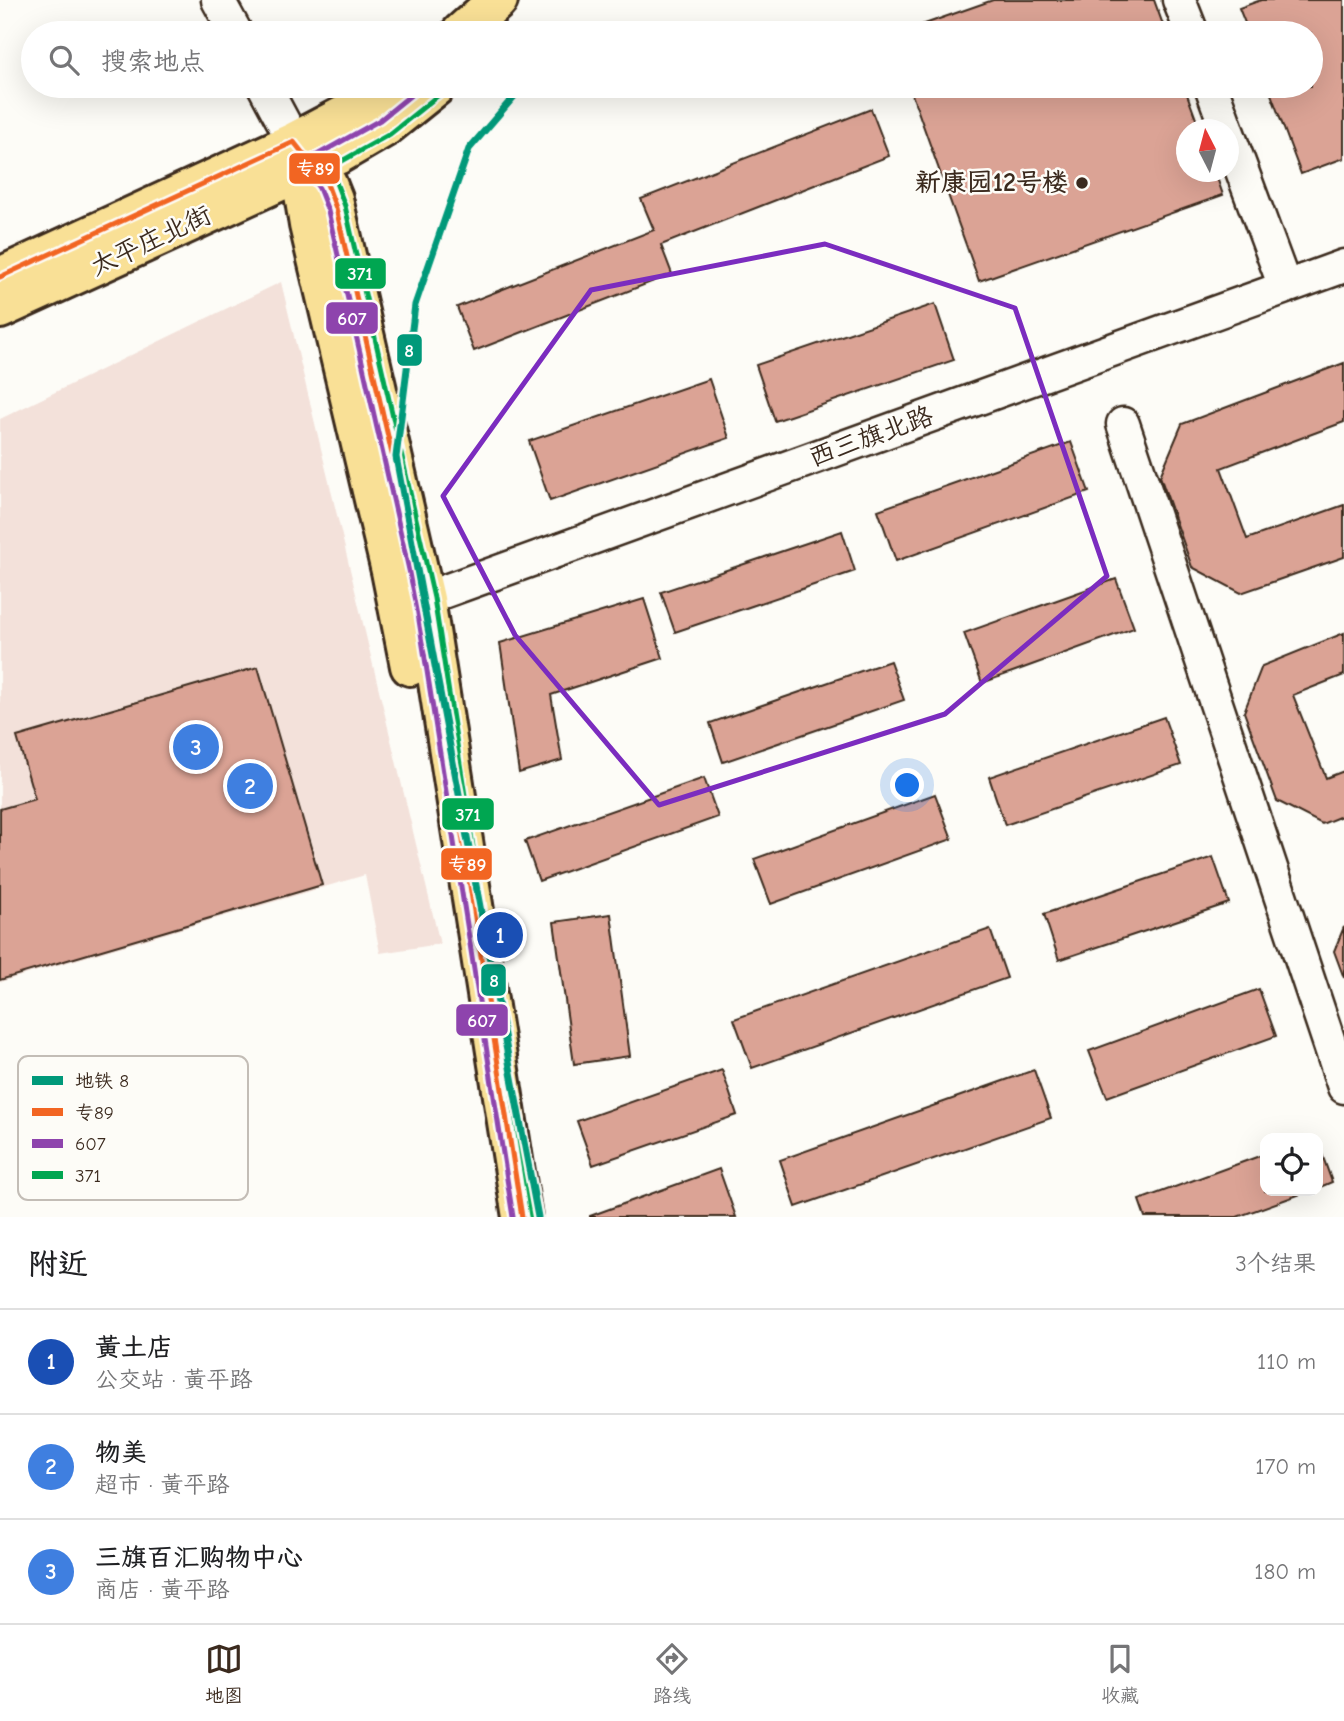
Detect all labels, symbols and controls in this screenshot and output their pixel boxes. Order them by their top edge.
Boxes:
search box [21,21,1323,98]
icon: search [45,41,83,79]
text: 搜索地点 [101,47,205,77]
north arrow [1176,119,1239,182]
line badge: 专89 [288,152,341,185]
text: 专89 [296,158,334,180]
place label: 新康园12号楼 [915,168,1068,198]
marker: 新康园12号楼 [1074,175,1090,191]
street label: 太平庄北街 [86,200,216,282]
line badge: 371 [334,257,387,290]
text: 371 [347,263,373,285]
line badge: 607 [325,301,379,335]
text: 607 [337,308,367,330]
line badge: 8 [396,333,423,367]
text: 8 [404,340,414,362]
street label: 西三旗北路 [805,401,937,473]
pin: 3 [173,721,219,773]
pin: 2 [227,760,273,812]
your location [890,768,924,802]
line badge: 371 [441,797,495,831]
text: 371 [455,804,481,826]
line badge: 专89 [440,847,493,881]
text: 专89 [448,854,486,876]
pin: 1 [477,909,523,961]
line badge: 8 [480,963,507,997]
text: 8 [489,970,499,992]
line badge: 607 [455,1003,509,1037]
text: 607 [467,1010,497,1032]
legend [18,1056,248,1200]
text: 地铁 8 [75,1070,129,1092]
text: 专89 [75,1102,114,1124]
text: 607 [75,1133,106,1155]
map controls [1260,1133,1323,1196]
button: locate [1260,1133,1323,1196]
text: 371 [75,1165,101,1187]
text: 附近 [28,1247,88,1282]
text: 3个结果 [1235,1250,1316,1277]
text: 黄土店 [95,1333,173,1363]
text: 1 [46,1348,56,1375]
text: 110 m [1257,1348,1316,1375]
text: 公交站 · 黄平路 [95,1366,252,1393]
text: 物美 [95,1438,147,1468]
text: 2 [45,1453,57,1480]
text: 170 m [1255,1453,1316,1480]
text: 超市 · 黄平路 [95,1471,229,1498]
text: 三旗百汇购物中心 [95,1543,303,1573]
text: 3 [45,1558,57,1585]
text: 180 m [1254,1558,1316,1585]
text: 商店 · 黄平路 [95,1576,229,1603]
tab: 地图 [205,1640,243,1707]
tab: 路线 [653,1640,691,1707]
tab: 收藏 [1101,1640,1139,1707]

